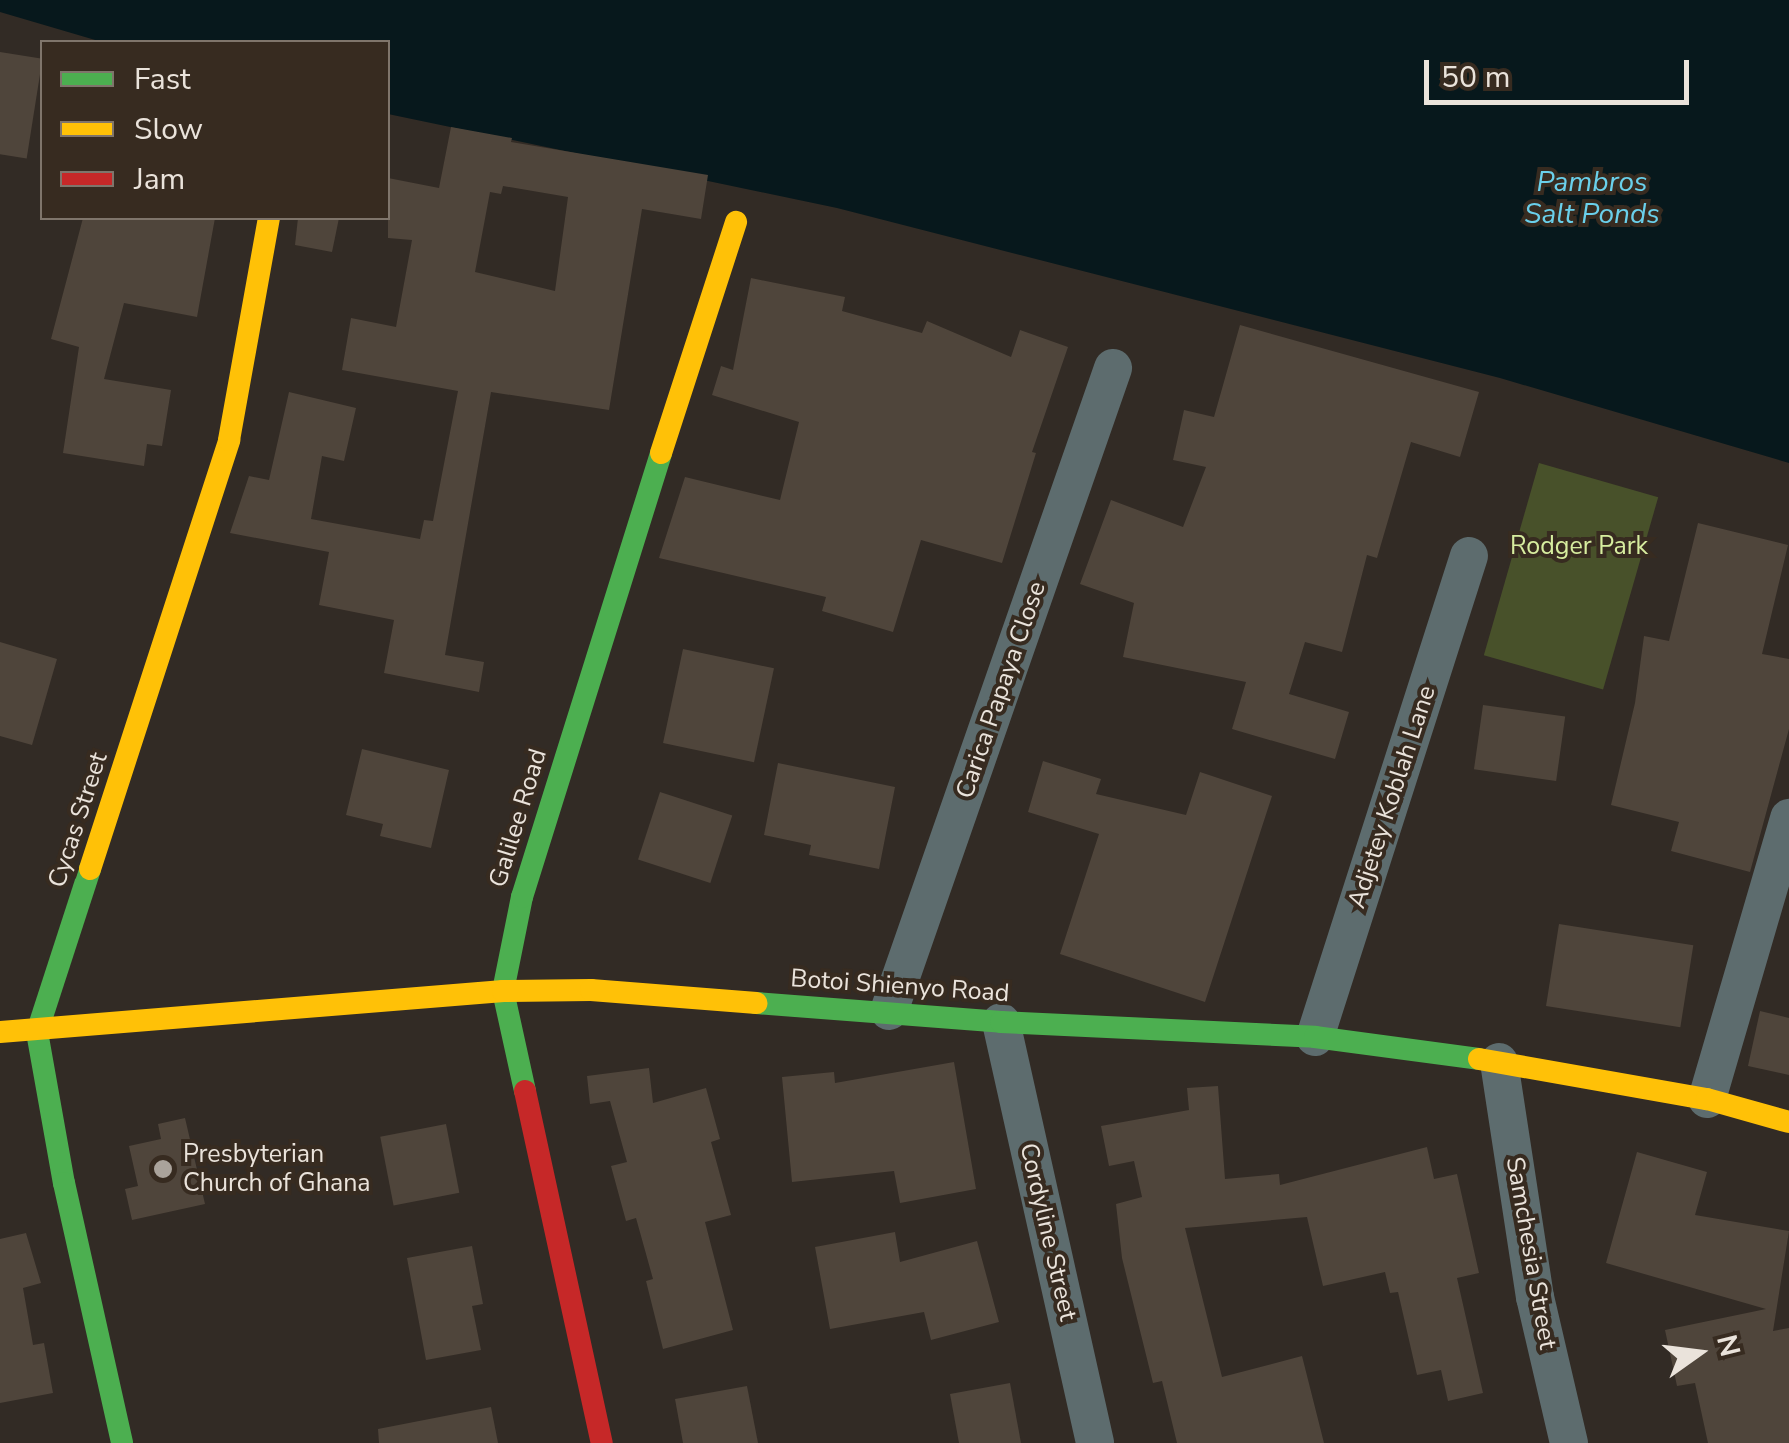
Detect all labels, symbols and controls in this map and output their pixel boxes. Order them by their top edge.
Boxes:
legend [40,40,390,220]
scale bar [1429,40,1694,102]
text: 50 m [1441,57,1510,98]
text: Fast [134,59,191,100]
text: Slow [134,109,203,150]
text: Jam [134,159,185,200]
water label: Pambros Salt Ponds [1524,165,1660,231]
park label: Rodger Park [1510,531,1648,561]
street label: Carica Papaya Close [950,578,1052,802]
street label: Adjetey Koblah Lane [1342,682,1442,912]
street label: Galilee Road [483,745,553,891]
street label: Cycas Street [42,749,114,891]
street label: Botoi Shienyo Road [790,963,1010,1009]
place label: Presbyterian Church of Ghana [183,1140,371,1199]
street label: Cordyline Street [1013,1140,1083,1324]
street label: Samchesia Street [1499,1154,1563,1352]
marker: Presbyterian Church of Ghana [152,1158,174,1180]
north arrow [1649,1303,1749,1403]
text: N [1707,1331,1749,1360]

